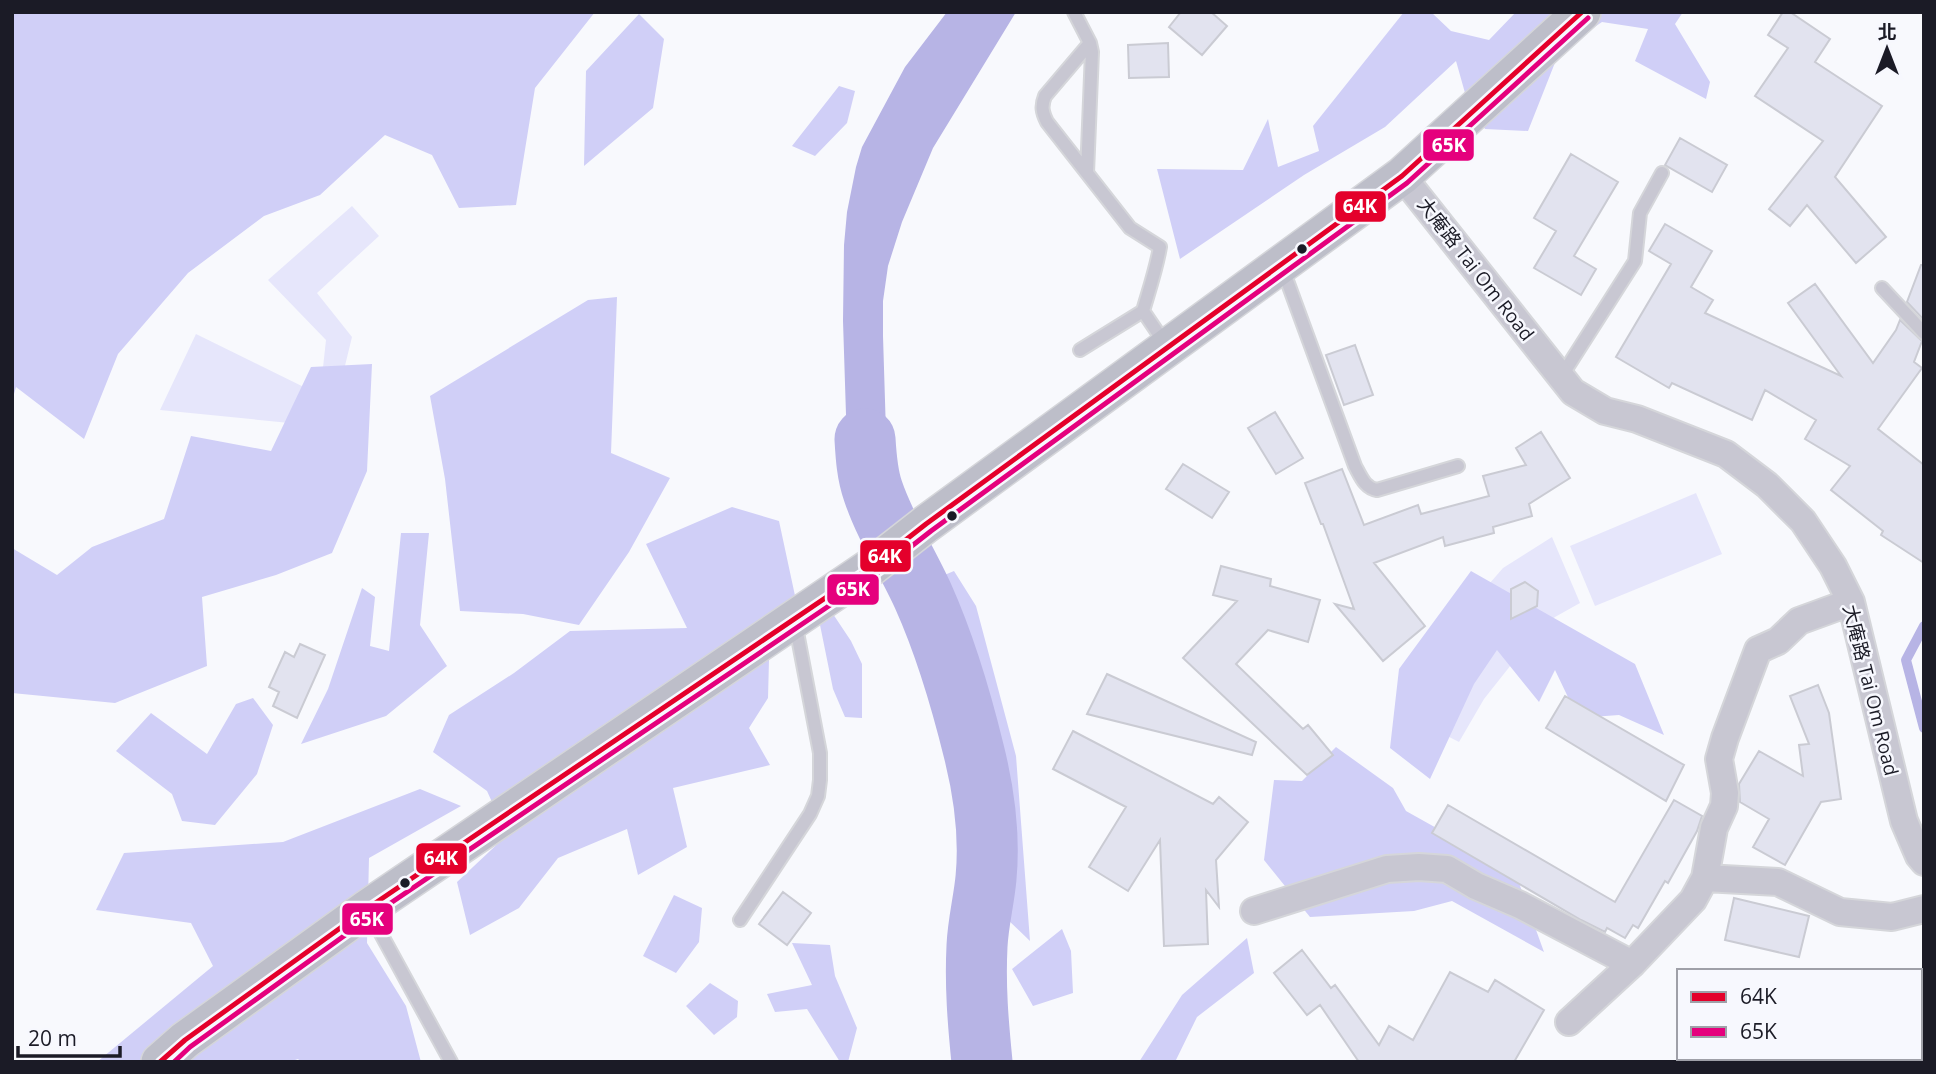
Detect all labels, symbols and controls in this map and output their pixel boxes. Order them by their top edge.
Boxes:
north arrow [1852,14,1922,84]
text: 北 [1877,19,1897,45]
line badge: 65K [1422,128,1475,162]
text: 65K [1432,132,1467,158]
line badge: 64K [1334,190,1387,223]
street label: 大庵路 Tai Om Road [1412,192,1540,346]
text: 64K [1343,193,1378,219]
unlabelled marker [1295,242,1309,256]
unlabelled marker [945,509,959,523]
line badge: 64K [859,539,912,573]
text: 64K [868,543,903,569]
line badge: 65K [826,573,880,606]
text: 65K [836,576,871,602]
street label: 大庵路 Tai Om Road [1837,602,1905,778]
line badge: 64K [415,842,468,875]
text: 64K [424,845,459,871]
unlabelled marker [398,876,412,890]
line badge: 65K [341,902,394,936]
text: 65K [350,906,385,932]
legend [1677,969,1922,1060]
text: 64K [1740,982,1777,1010]
scale bar [18,1014,119,1058]
text: 65K [1740,1017,1777,1045]
text: 20 m [28,1024,77,1052]

